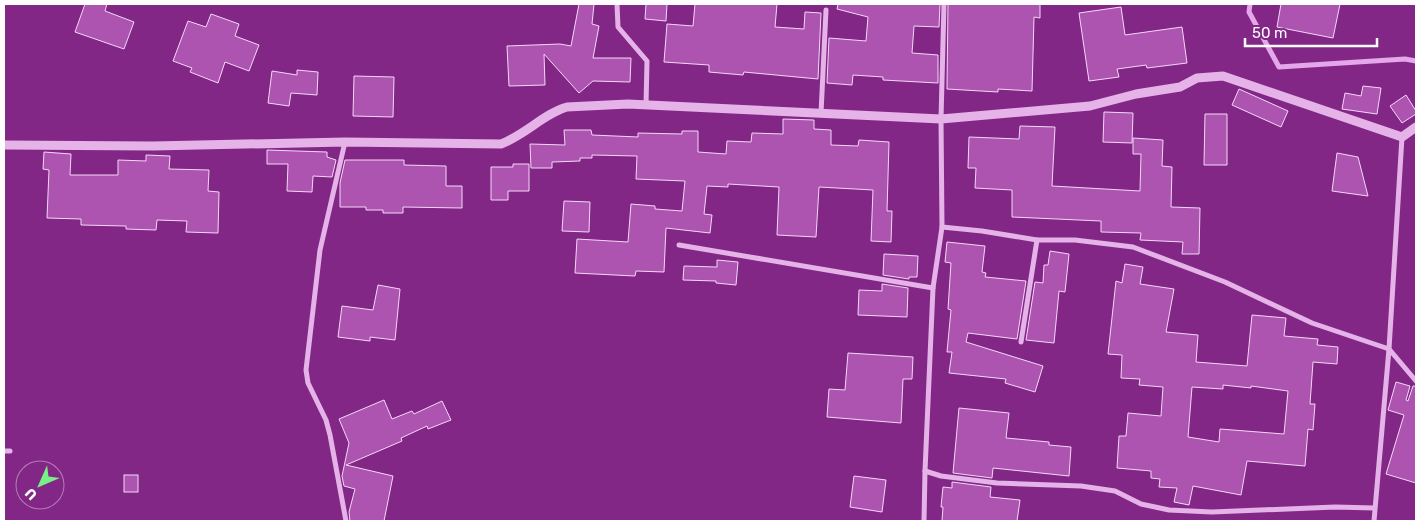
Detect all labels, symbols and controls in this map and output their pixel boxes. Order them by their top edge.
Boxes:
scale bar [1245,15,1378,47]
text: 50 m [1252,24,1287,42]
north arrow [15,460,65,510]
text: U [22,484,41,503]

